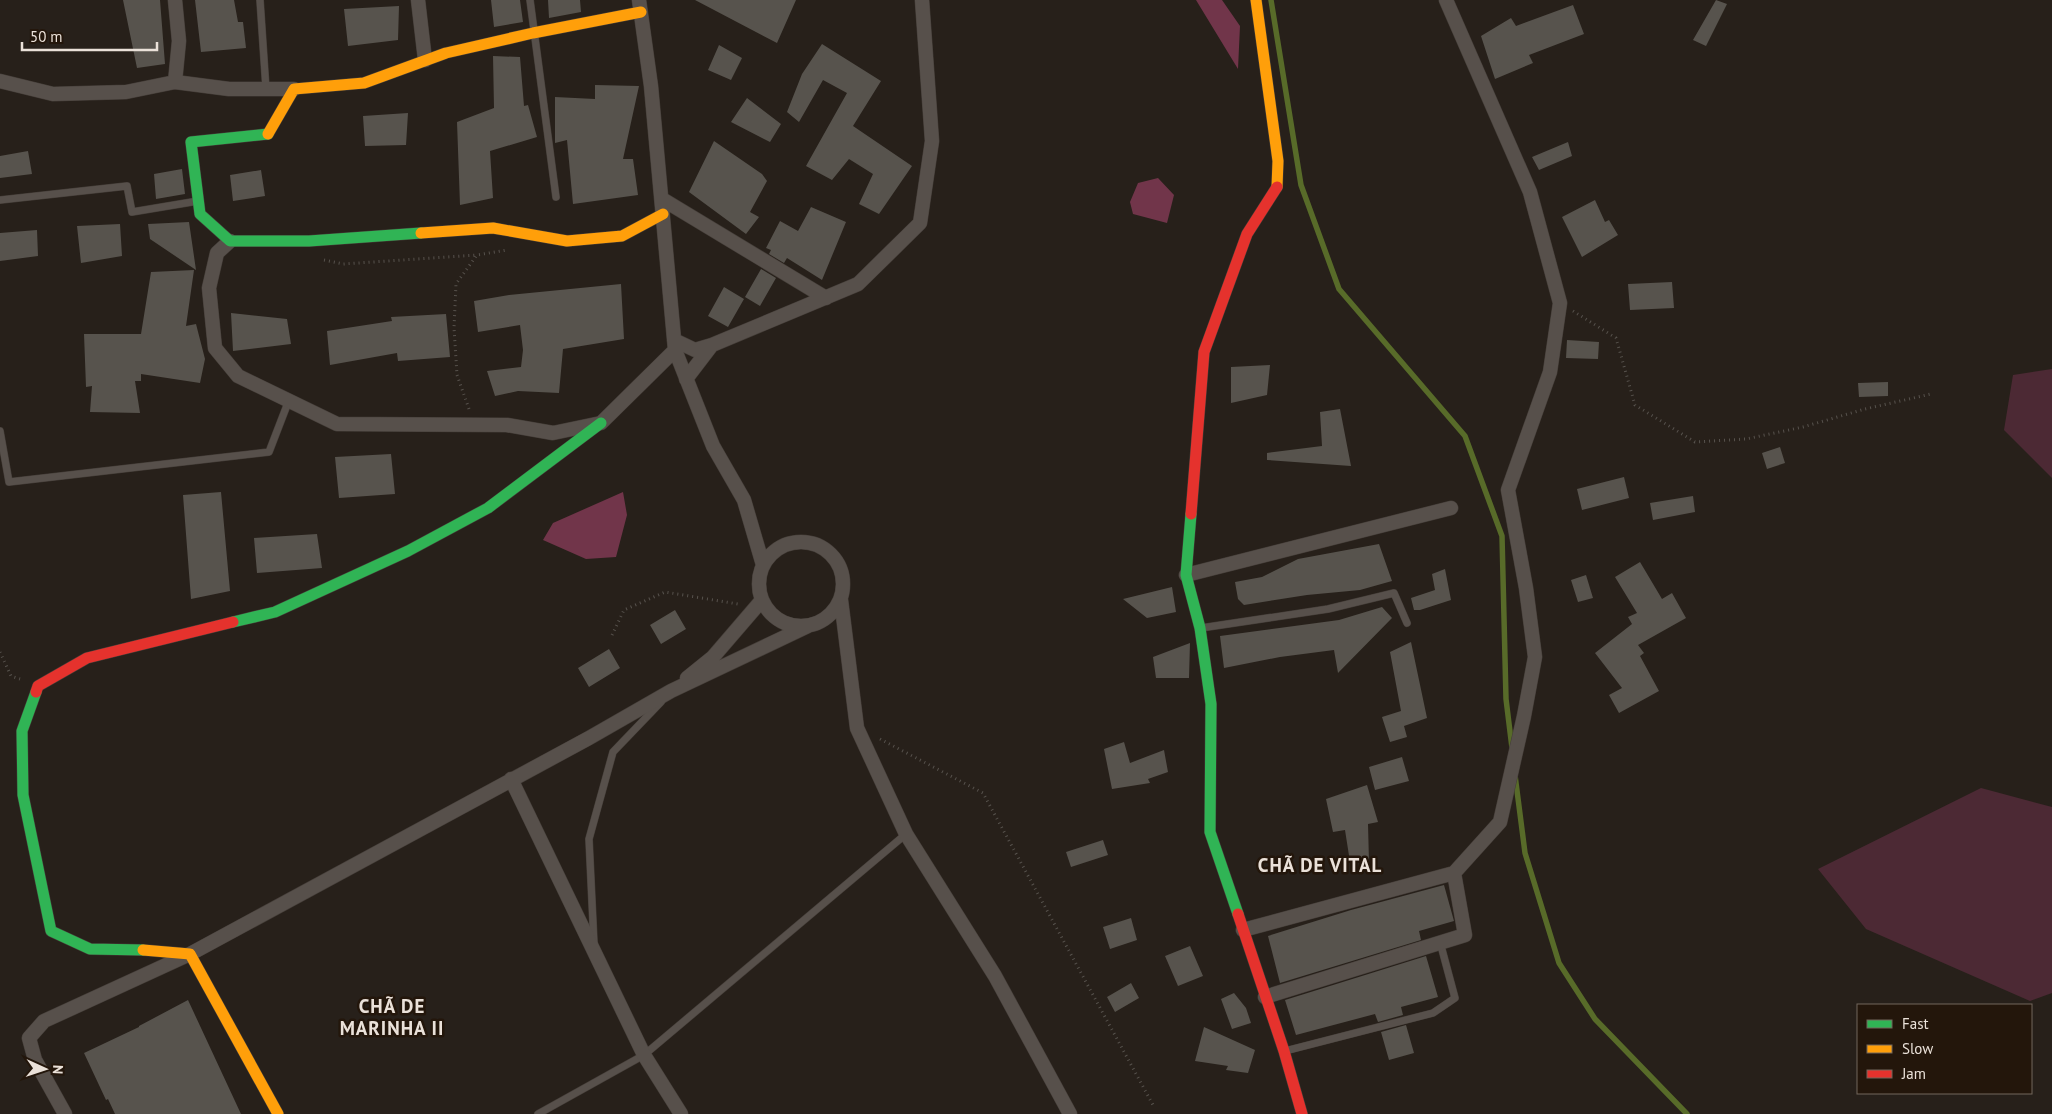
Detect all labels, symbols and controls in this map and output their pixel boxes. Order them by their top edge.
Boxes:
scale bar [22,20,158,52]
text: 50 m [30,27,63,46]
district label: CHÃ DE VITAL [1258,853,1382,877]
district label: CHÃ DE MARINHA II [340,994,444,1040]
legend [1857,1004,2032,1094]
text: Fast [1902,1014,1929,1033]
text: Slow [1902,1039,1933,1058]
north arrow [20,1044,70,1094]
text: Jam [1901,1064,1926,1083]
text: N [49,1065,67,1075]

